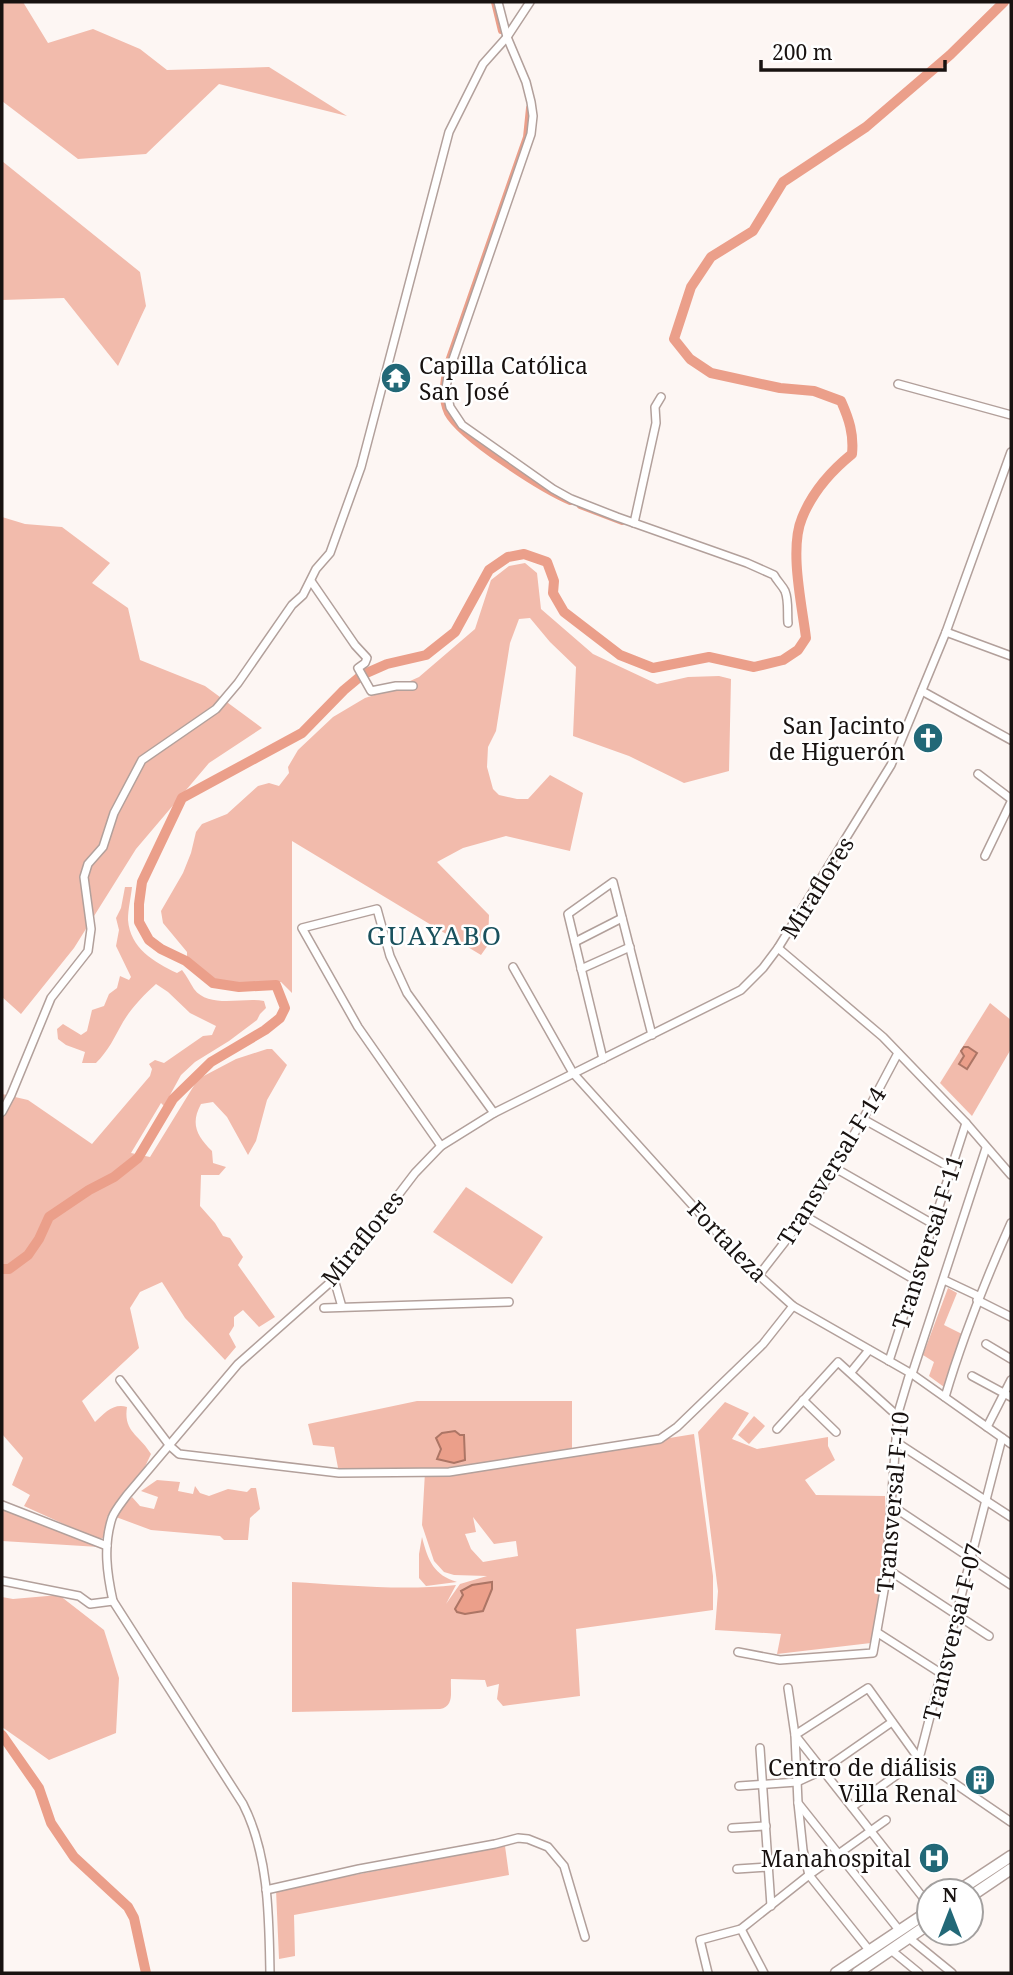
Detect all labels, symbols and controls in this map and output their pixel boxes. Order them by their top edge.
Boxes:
scale bar [761,28,945,72]
text: 200 m [772,38,833,66]
place label: Capilla Católica San José [419,349,588,407]
temple icon: Capilla Católica San José [379,361,413,395]
place label: San Jacinto de Higuerón [769,709,905,767]
church icon: San Jacinto de Higuerón [911,721,945,755]
street label: Miraflores [773,830,861,944]
district label: GUAYABO [367,917,503,953]
street label: Transversal F-14 [769,1080,893,1252]
street label: Transversal F-11 [884,1151,970,1333]
street label: Miraflores [314,1184,410,1292]
street label: Fortaleza [681,1193,775,1289]
street label: Transversal F-10 [868,1410,916,1594]
street label: Transversal F-07 [914,1540,990,1724]
place label: Centro de diálisis Villa Renal [768,1751,957,1809]
building icon: Centro de diálisis Villa Renal [963,1763,997,1797]
hospital icon: Manahospital [917,1841,951,1875]
place label: Manahospital [761,1842,911,1874]
north arrow [915,1877,985,1947]
text: N [943,1882,958,1908]

